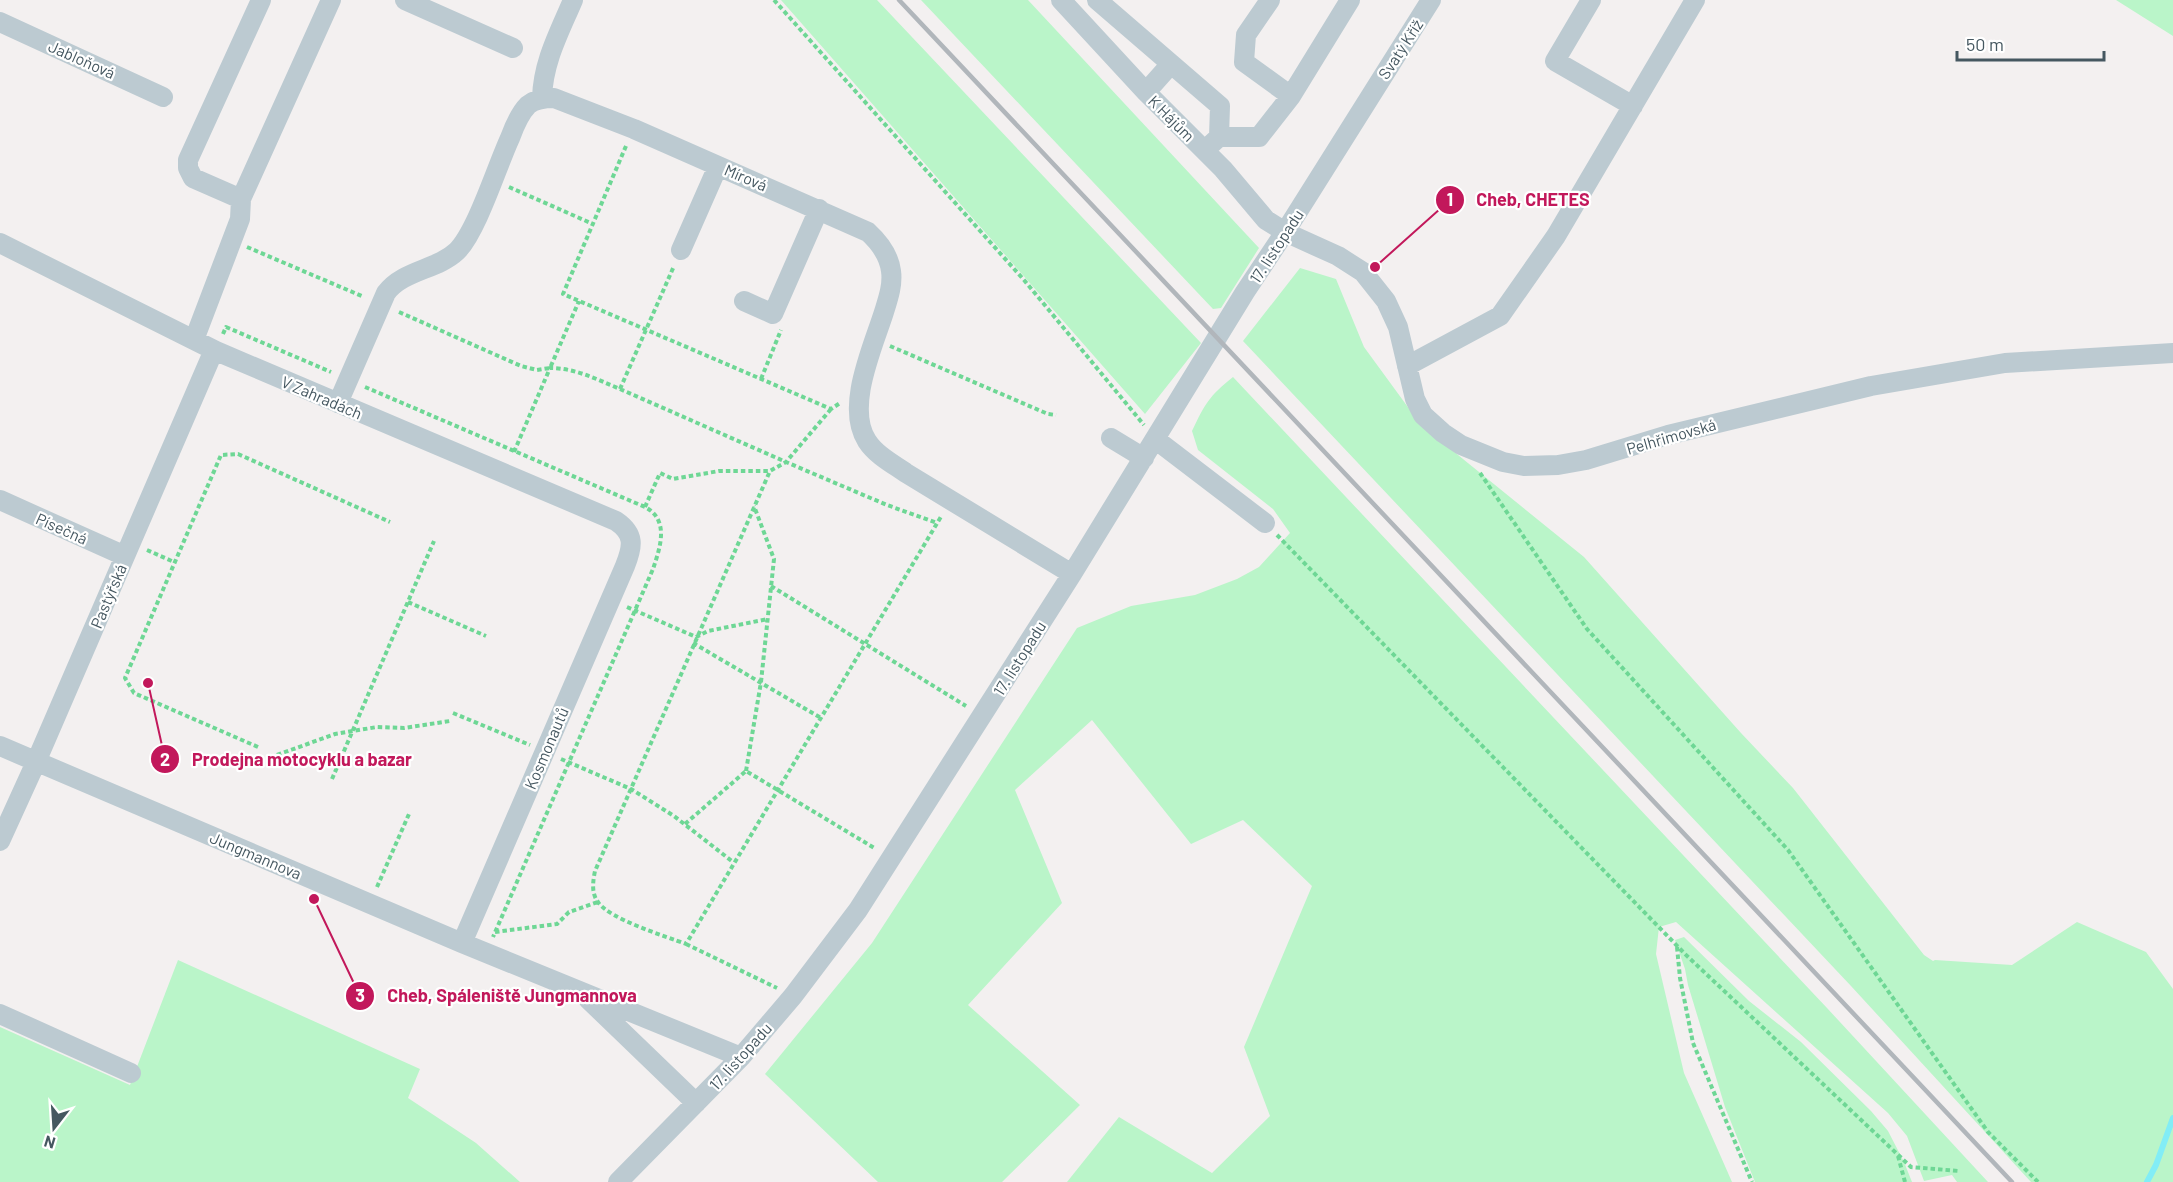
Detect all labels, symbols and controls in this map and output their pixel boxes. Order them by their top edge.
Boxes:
street label: Svatý Kříž [1374,16,1426,82]
scale bar [1957,24,2104,62]
text: 50 m [1966,33,2004,55]
street label: Jabloňová [46,36,118,82]
street label: K Hájům [1145,91,1199,145]
street label: Mírová [722,160,770,194]
callout: Cheb, CHETES [1435,182,1602,218]
text: 1 [1447,188,1453,210]
text: Cheb, CHETES [1476,188,1590,210]
street label: 17. listopadu [1245,206,1307,286]
street label: V Zahradách [279,371,365,423]
street label: Pelhřimovská [1624,414,1718,458]
street label: Písečná [33,508,91,548]
street label: Pastýřská [86,561,130,631]
street label: 17. listopadu [989,617,1049,699]
street label: Kosmonautů [520,704,572,792]
callout: Prodejna motocyklu a bazar [150,741,424,777]
text: 2 [160,748,170,770]
text: Prodejna motocyklu a bazar [192,748,412,770]
street label: Jungmannova [207,827,305,883]
callout: Cheb, Spáleniště Jungmannova [345,978,648,1014]
text: 3 [355,984,365,1006]
text: Cheb, Spáleniště Jungmannova [387,984,637,1006]
street label: 17. listopadu [705,1018,775,1094]
north arrow [24,1098,84,1158]
text: N [42,1132,57,1153]

